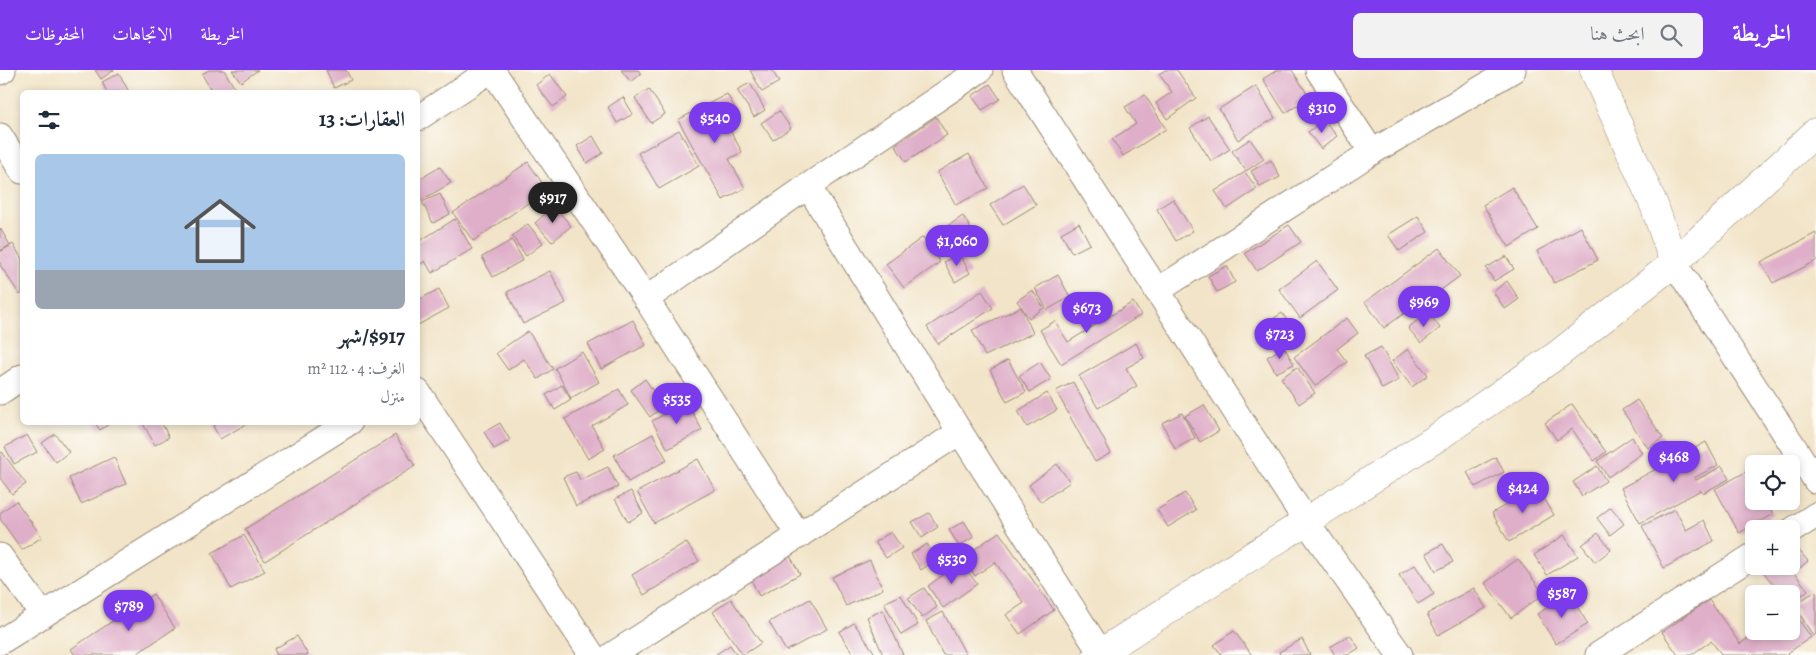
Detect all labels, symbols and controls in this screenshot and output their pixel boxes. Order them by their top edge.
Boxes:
search box [1353,13,1703,58]
text: الخريطة [1733,17,1791,49]
text: ابحث هنا [1590,21,1645,47]
icon: search [1657,21,1685,49]
text: المحفوظات [25,22,84,46]
text: الاتجاهات [112,22,172,46]
text: الخريطة [200,22,244,46]
pin: $310 [1292,92,1352,134]
text: $310 [1308,97,1336,119]
pin: $540 [685,102,745,144]
text: العقارات: 13 [319,105,405,133]
icon: filters [35,106,63,134]
text: $540 [700,107,730,129]
pin: $917 [523,182,583,224]
icon: home [175,186,265,276]
text: $917 [539,187,567,209]
pin: $1,060 [916,224,998,267]
text: $1,060 [936,230,978,252]
pin: $969 [1394,286,1454,328]
text: $969 [1409,291,1439,313]
pin: $673 [1057,292,1117,334]
text: $673 [1073,297,1101,319]
pin: $723 [1250,318,1310,360]
text: $917/شهر [338,322,405,350]
text: $723 [1266,323,1294,345]
text: الغرف: 4 · 112 m² [308,358,405,380]
pin: $535 [647,382,707,425]
text: منزل [380,386,405,408]
text: $535 [663,388,691,410]
pin: $468 [1644,440,1704,483]
text: $468 [1659,446,1689,468]
map controls [1745,455,1800,640]
button: locate [1745,455,1800,510]
pin: $424 [1493,472,1553,514]
text: $424 [1508,477,1538,499]
button: + [1745,520,1800,575]
pin: $530 [922,542,982,585]
text: $530 [937,548,967,570]
pin: $587 [1532,576,1592,619]
text: $587 [1548,582,1576,604]
button: − [1745,585,1800,640]
pin: $789 [99,590,159,632]
text: $789 [114,595,144,617]

